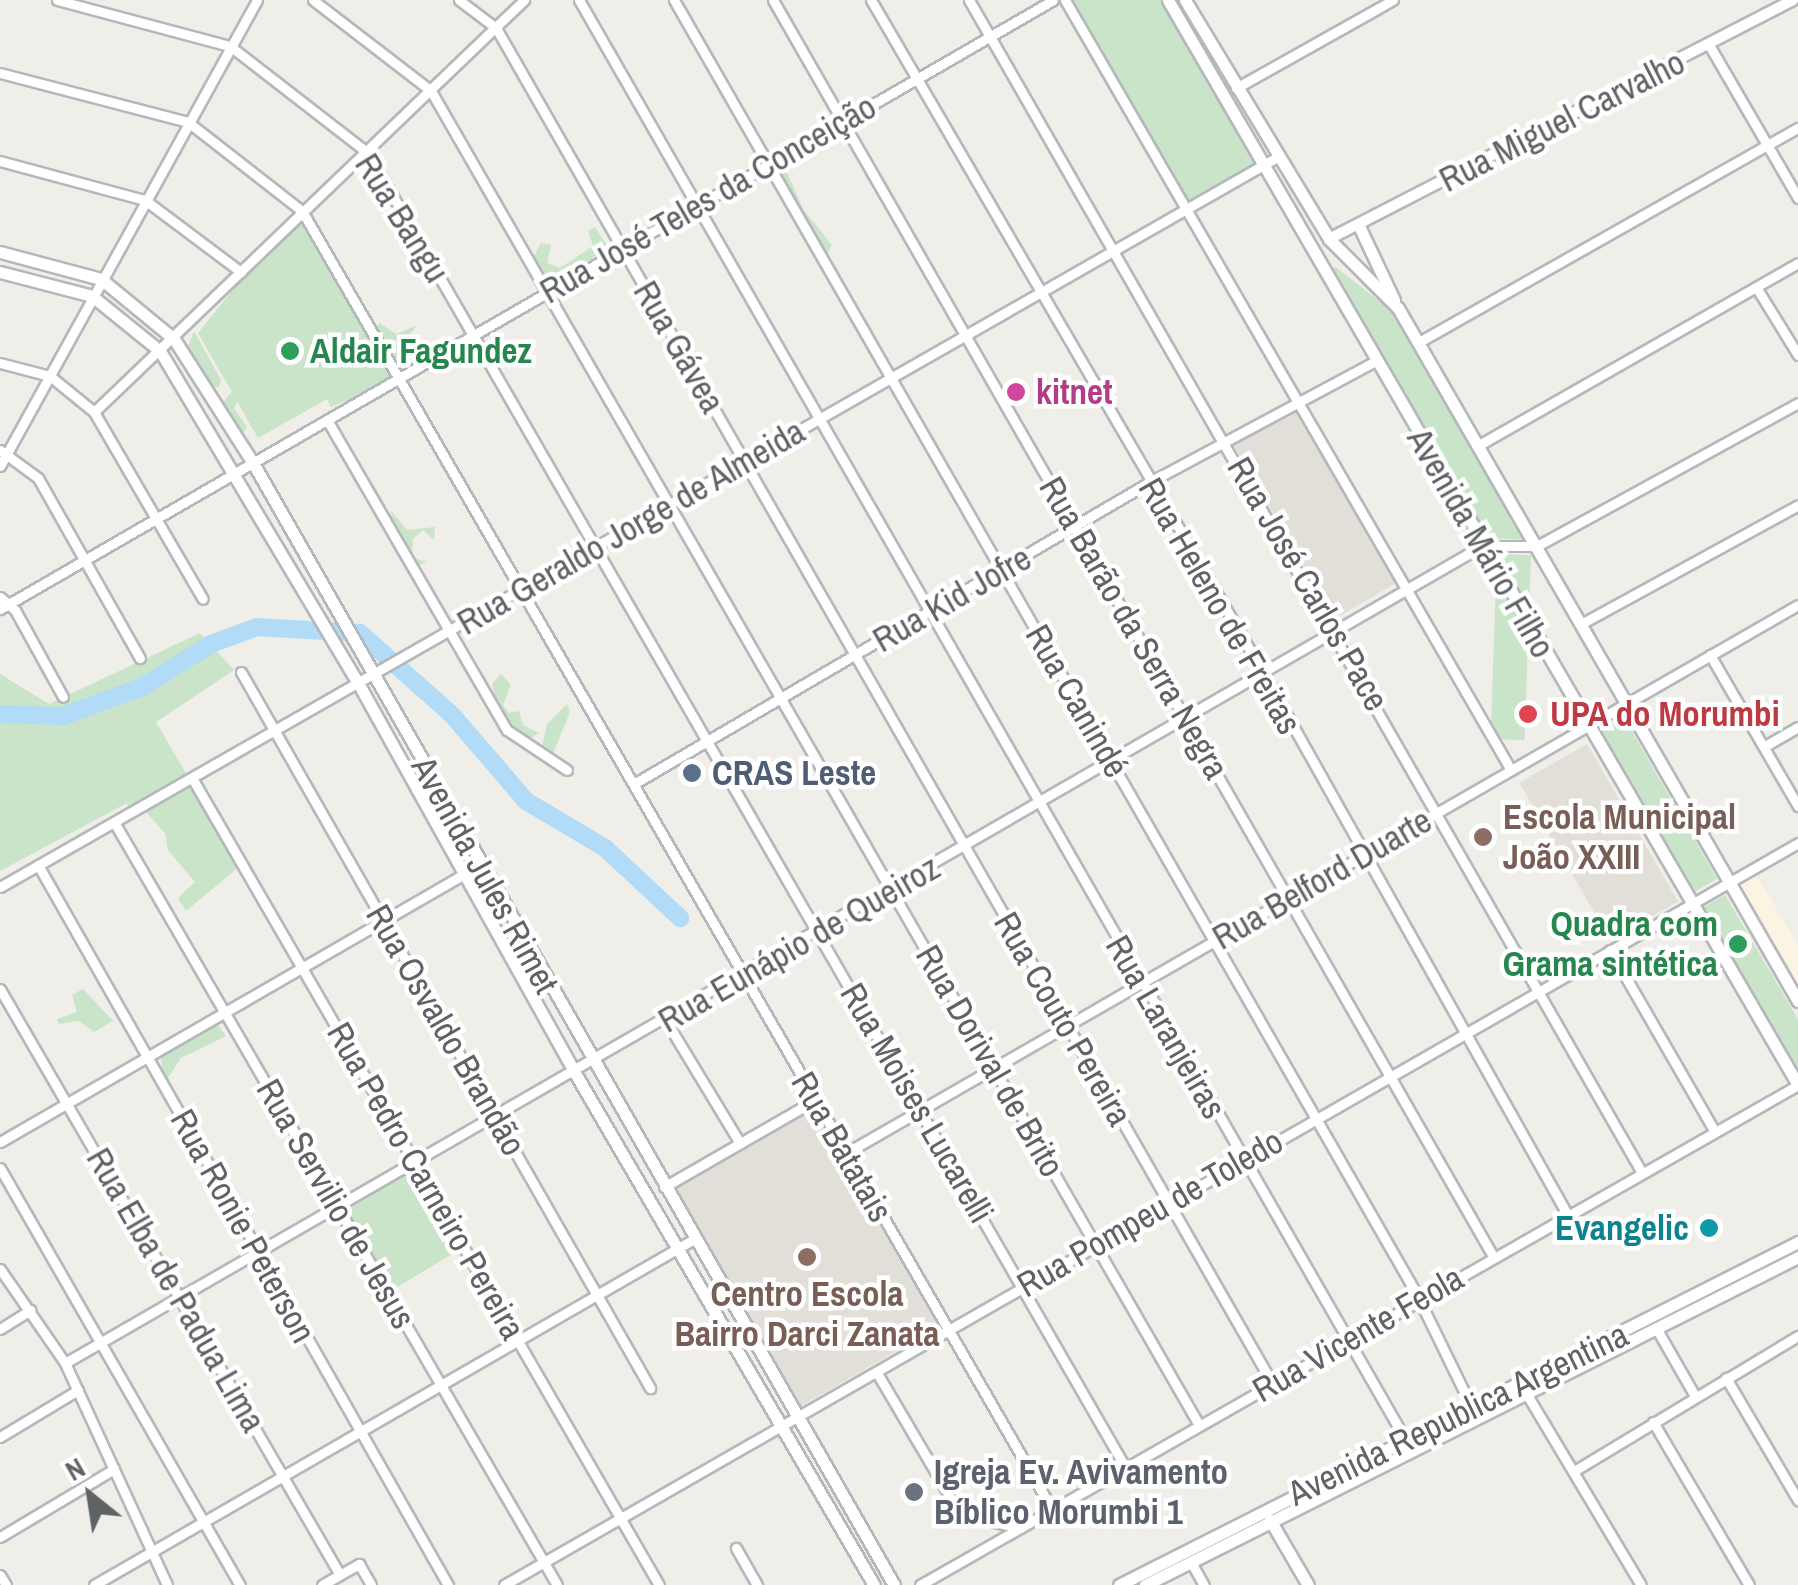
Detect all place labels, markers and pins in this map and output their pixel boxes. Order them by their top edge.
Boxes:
place label: Aldair Fagundez [310,330,532,372]
marker: Aldair Fagundez [279,340,301,362]
place label: kitnet [1036,371,1113,413]
marker: kitnet [1005,381,1027,403]
place label: UPA do Morumbi [1550,693,1781,735]
marker: UPA do Morumbi [1515,701,1541,727]
place label: CRAS Leste [712,752,876,794]
marker: CRAS Leste [681,762,703,784]
place label: Escola Municipal João XXIII [1503,796,1736,878]
marker: Escola Municipal João XXIII [1472,826,1494,848]
place label: Quadra com Grama sintética [1503,903,1718,985]
marker: Quadra com Grama sintética [1727,933,1749,955]
place label: Evangelic [1555,1207,1689,1249]
marker: Evangelic [1698,1217,1720,1239]
marker: Centro Escola Bairro Darci Zanata [796,1246,818,1268]
place label: Centro Escola Bairro Darci Zanata [675,1273,939,1355]
place label: Igreja Ev. Avivamento Bíblico Morumbi 1 [934,1451,1229,1533]
marker: Igreja Ev. Avivamento Bíblico Morumbi 1 [903,1481,925,1503]

